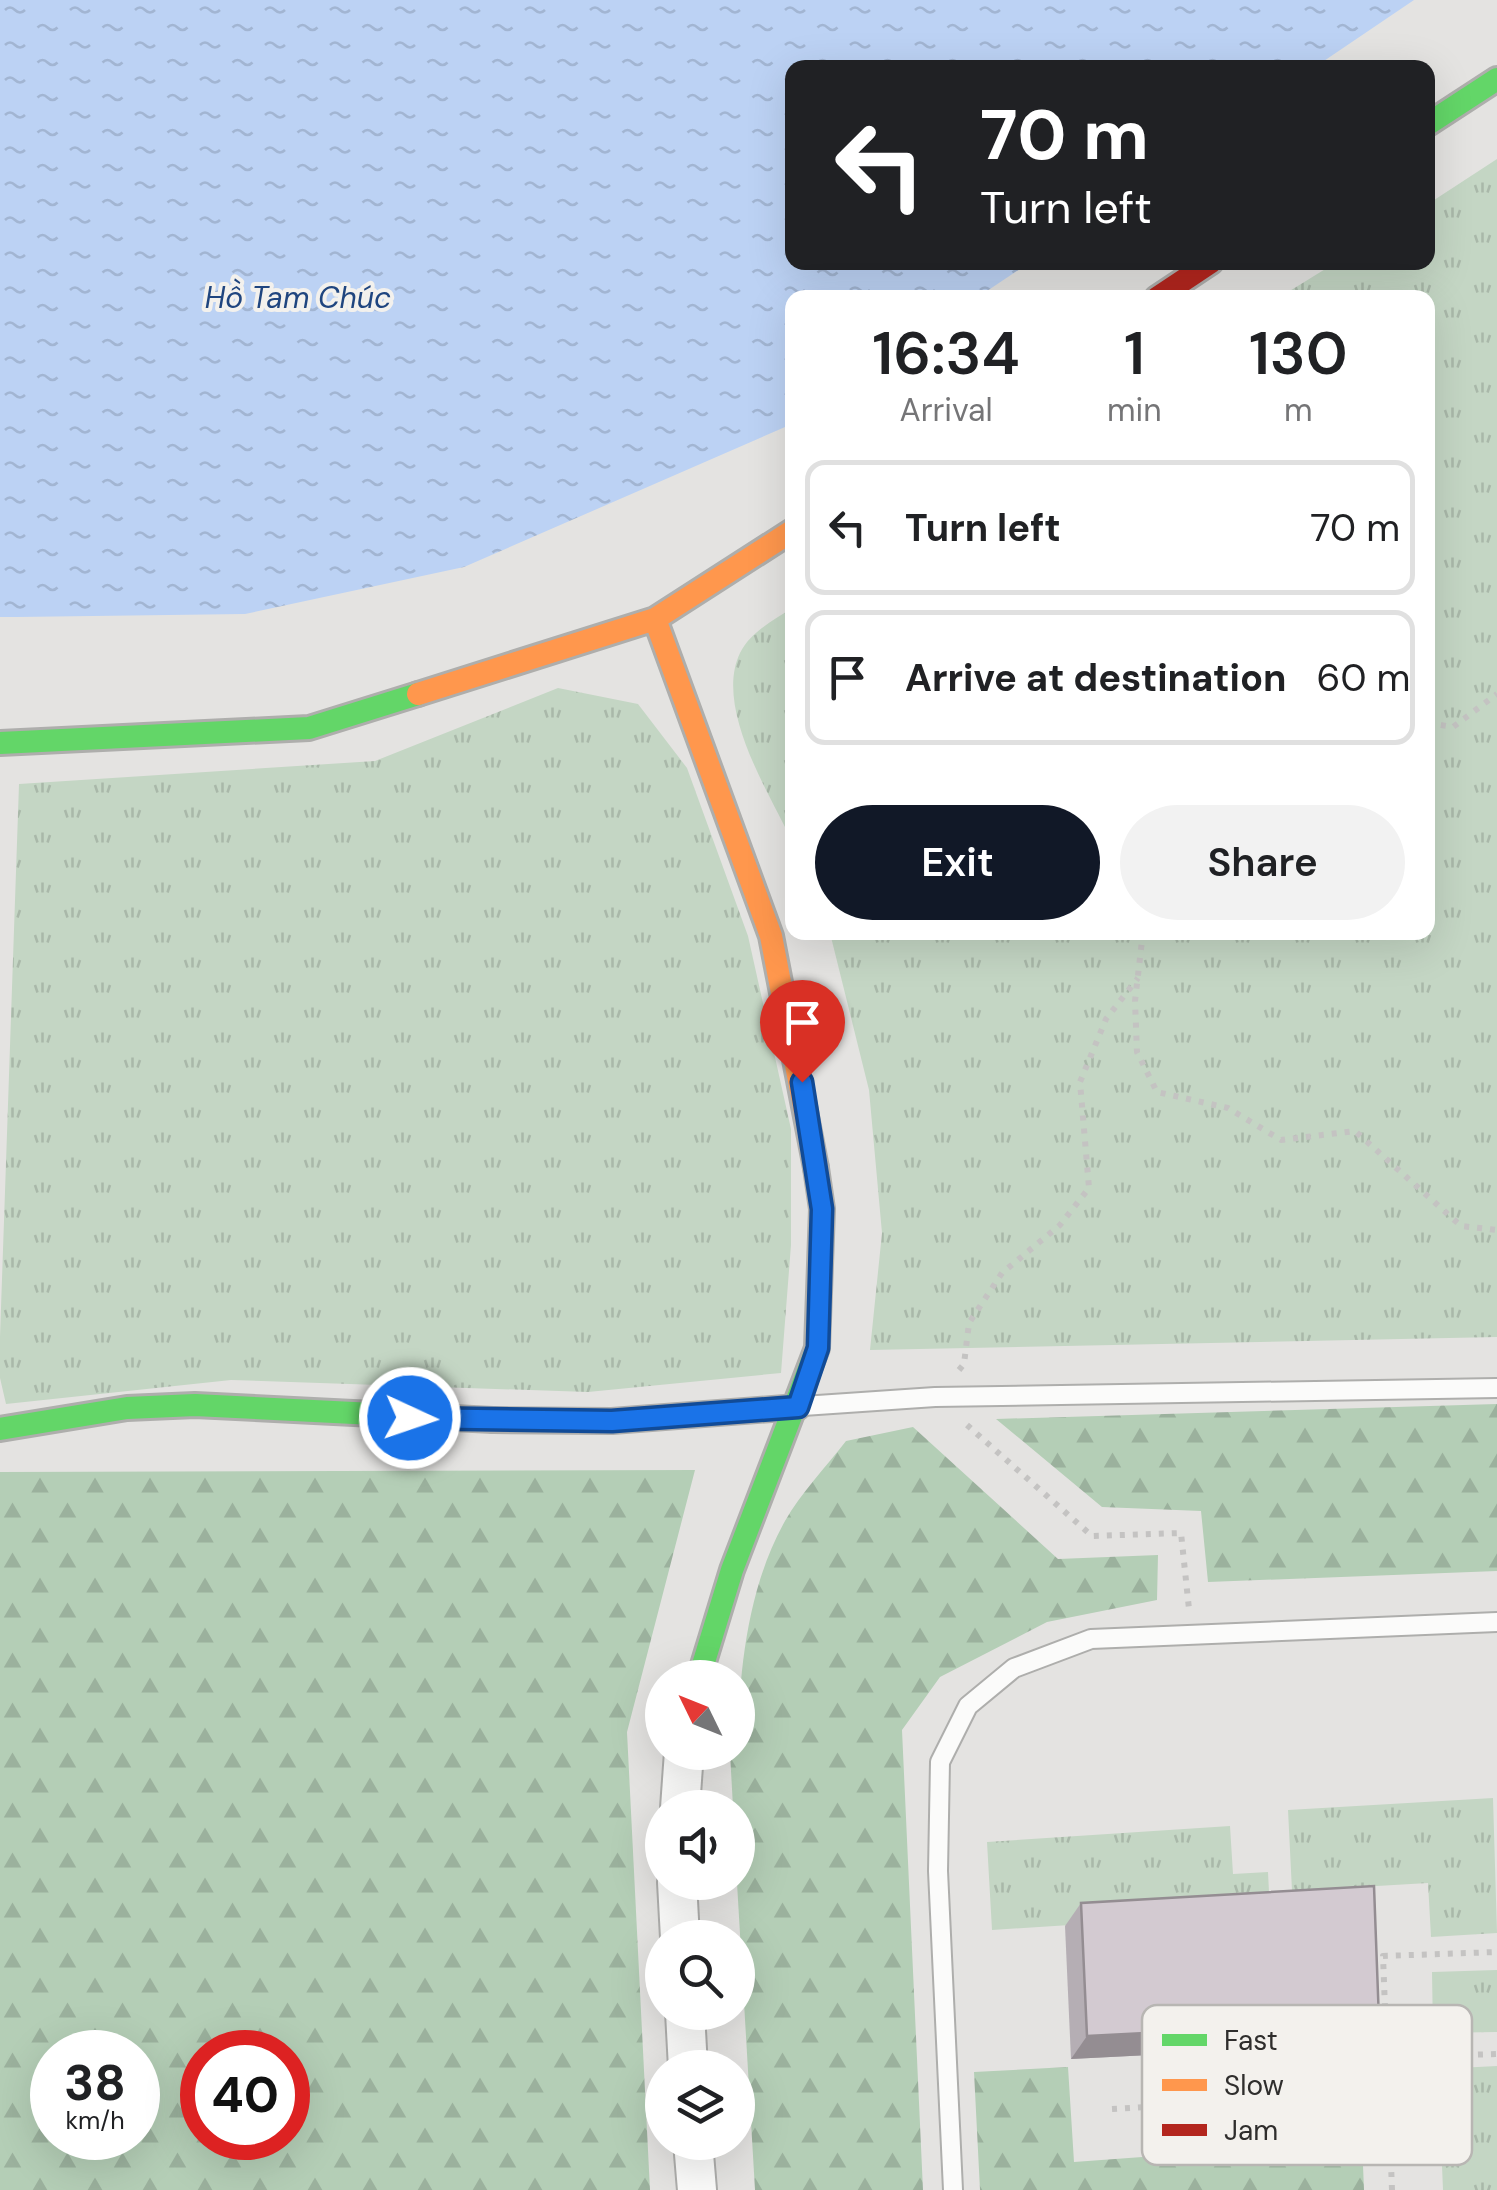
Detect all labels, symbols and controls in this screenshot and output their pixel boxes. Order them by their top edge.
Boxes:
text: 70 m [980,90,1149,181]
icon: left [815,100,945,230]
text: Turn left [980,178,1152,237]
water label: Hồ Tam Chúc [205,278,391,317]
text: 16:34 [872,314,1020,393]
text: 1 [1124,314,1145,393]
text: 130 [1249,314,1348,393]
text: Arrival [899,389,993,431]
text: min [1107,389,1162,431]
text: m [1284,389,1313,431]
icon: left [820,500,875,555]
text: Turn left [905,503,1061,553]
text: 70 m [1310,503,1400,553]
icon: arrive [820,650,875,705]
text: Arrive at destination [905,653,1287,703]
text: 60 m [1317,653,1410,703]
button: Exit [815,805,1100,920]
button: Share [1120,805,1405,920]
pin [760,980,845,1083]
icon: arrive [775,995,830,1050]
position arrow [358,1366,462,1470]
north arrow [645,1660,755,1770]
map controls [645,1660,755,2160]
button: sound [645,1790,755,1900]
button: search [645,1920,755,2030]
legend [1142,2005,1472,2165]
text: Fast [1224,2022,1278,2059]
speed limit sign: 40 [180,2030,310,2160]
text: 38 [64,2050,126,2116]
button: layers [645,2050,755,2160]
text: Slow [1224,2067,1284,2104]
text: km/h [65,2104,125,2137]
text: Jam [1224,2112,1278,2149]

